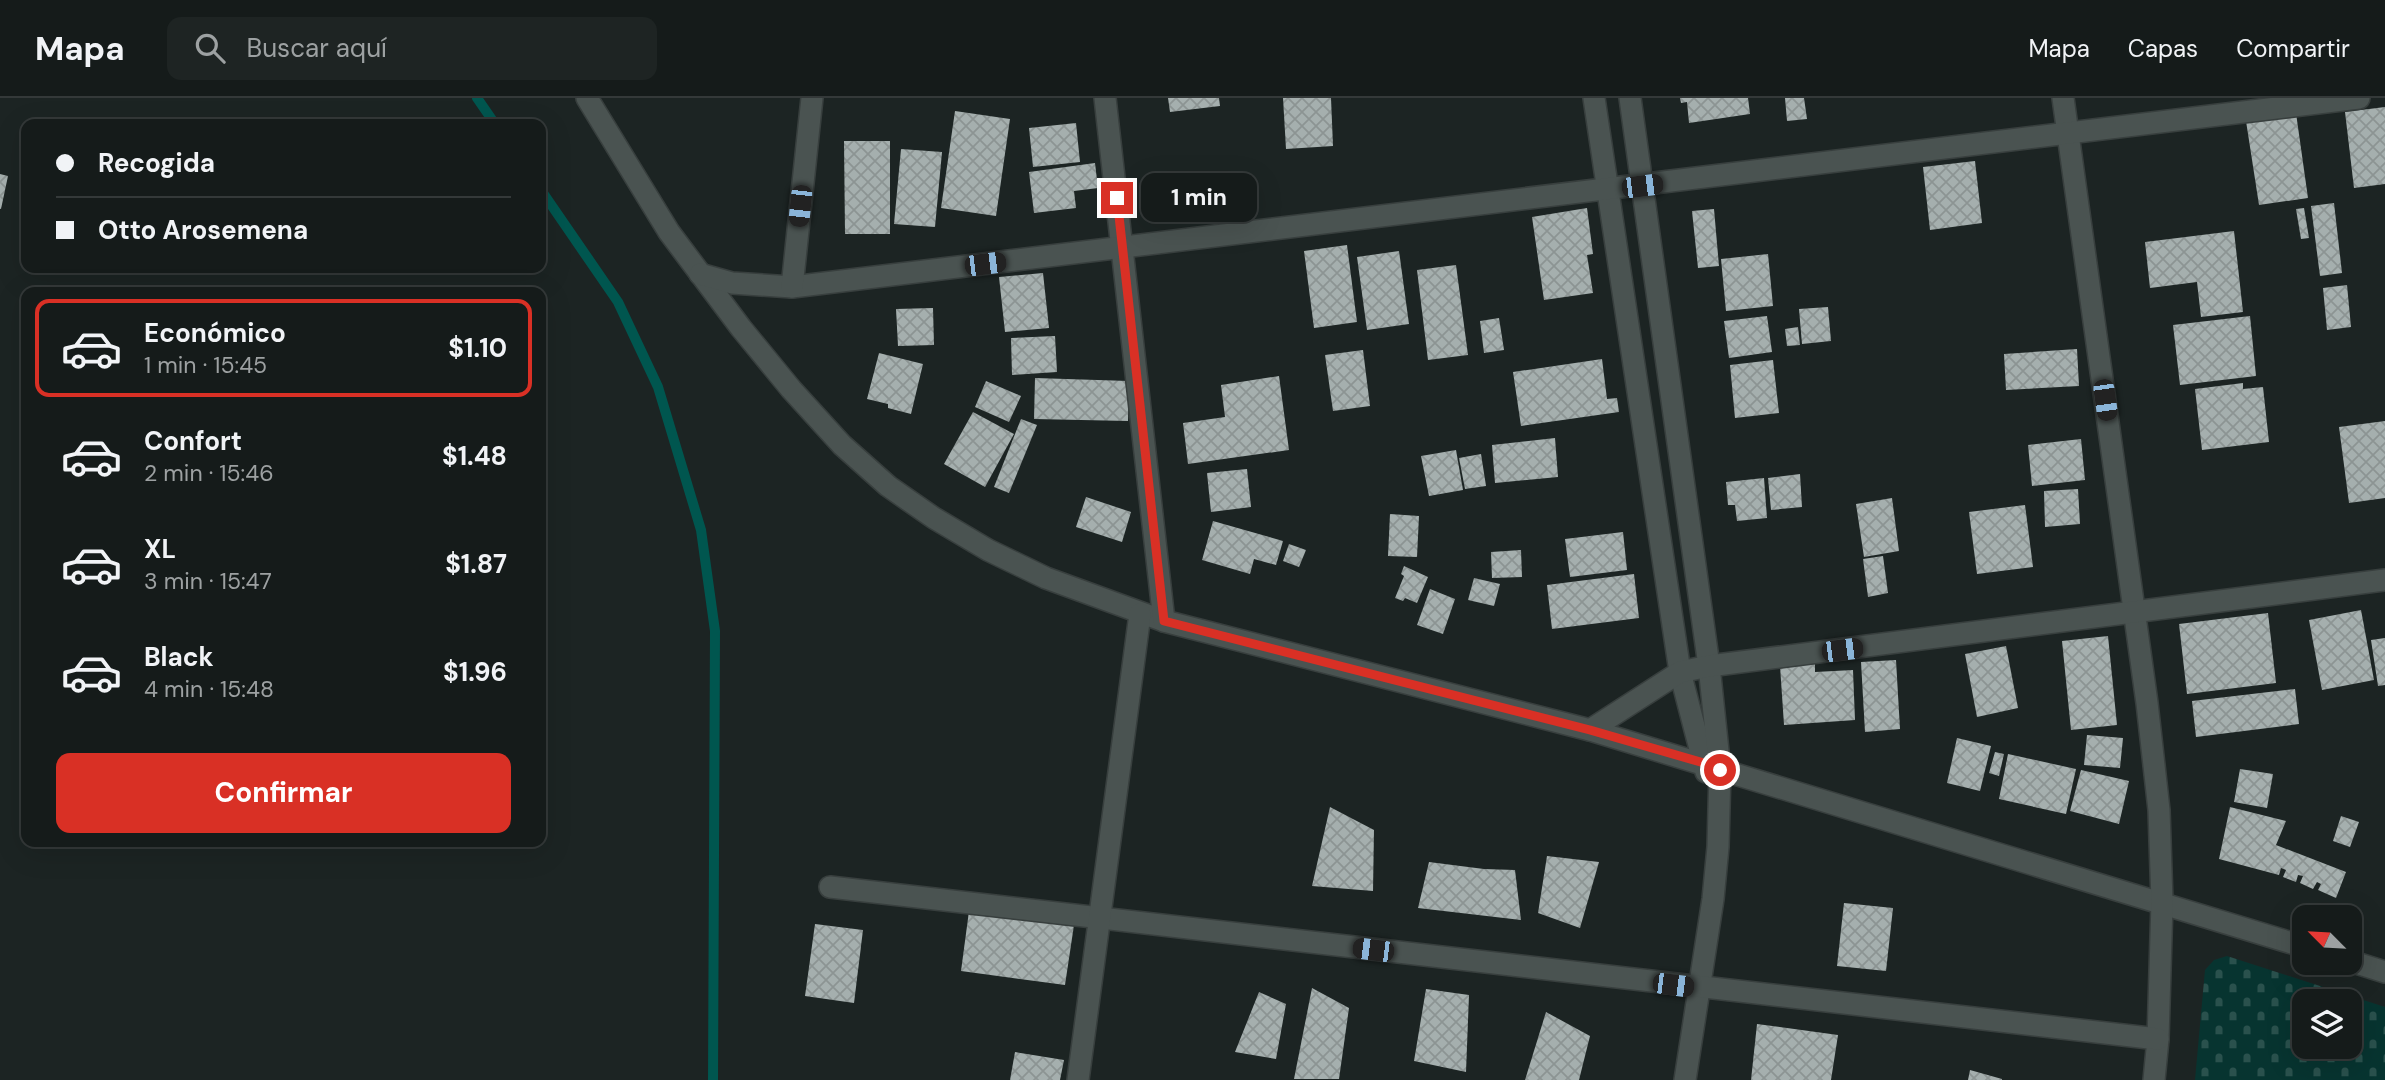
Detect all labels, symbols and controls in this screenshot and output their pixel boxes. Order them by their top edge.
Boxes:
search box [167,17,657,80]
text: Mapa [35,27,125,70]
icon: search [191,29,229,67]
text: Buscar aquí [247,31,387,65]
text: Mapa [2028,33,2090,64]
text: Capas [2128,33,2198,64]
text: Compartir [2236,33,2350,64]
text: Recogida [98,146,215,180]
car [1620,173,1665,199]
callout: 1 min [1142,174,1257,222]
route end [1101,182,1133,214]
text: 1 min [1171,182,1227,212]
car [788,184,813,228]
text: Otto Arosemena [98,213,308,247]
car [963,251,1008,277]
text: Económico [144,316,286,350]
icon: car [60,317,123,380]
text: $1.10 [448,331,507,365]
text: 1 min · 15:45 [144,350,267,380]
car [2092,378,2119,422]
text: Confort [144,424,242,458]
icon: car [60,425,123,488]
text: $1.48 [442,439,507,473]
text: 2 min · 15:46 [144,458,274,488]
text: XL [144,532,176,566]
icon: car [60,533,123,596]
text: $1.87 [445,547,507,581]
text: 3 min · 15:47 [144,566,272,596]
car [1820,637,1865,663]
text: Black [144,640,214,674]
icon: car [60,641,123,704]
text: $1.96 [443,655,507,689]
text: 4 min · 15:48 [144,674,274,704]
button: Confirmar [56,753,511,833]
route start [1704,754,1736,786]
north arrow [2292,905,2362,975]
map controls [2292,905,2362,1059]
car [1351,937,1396,963]
car [1651,972,1696,998]
button: layers [2292,989,2362,1059]

